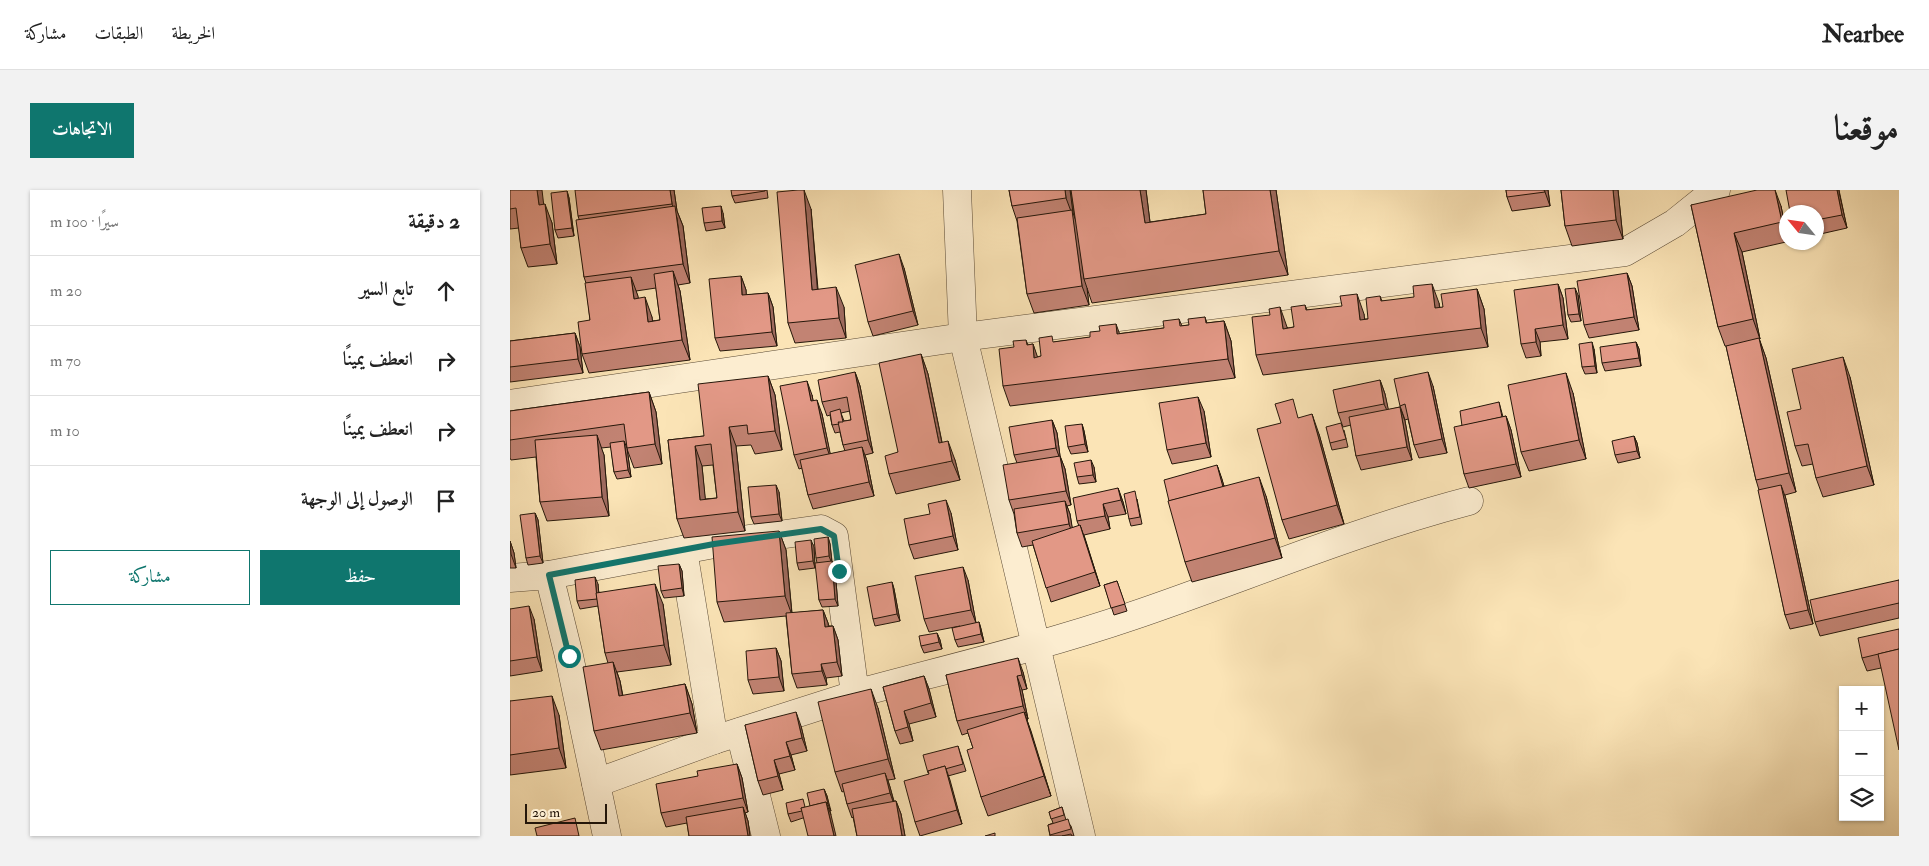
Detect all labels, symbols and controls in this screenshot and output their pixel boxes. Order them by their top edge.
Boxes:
text: Nearbee [1822,19,1904,50]
text: مشاركة [25,22,66,45]
text: الطبقات [94,22,143,45]
text: الخريطة [171,22,215,45]
button: الاتجاهات [30,103,134,158]
text: موقعنا [1834,106,1899,150]
north arrow [1779,205,1824,250]
text: 2 دقيقة [408,208,460,235]
text: سيرًا · 100 m [50,212,119,232]
text: تابع السير [359,277,413,301]
icon: ahead [432,277,460,305]
text: 20 m [50,281,82,301]
text: انعطف يمينًا [343,347,413,371]
icon: right [432,347,460,375]
text: 70 m [50,351,81,371]
text: انعطف يمينًا [343,417,413,441]
icon: right [432,417,460,445]
text: 10 m [50,421,80,441]
text: الوصول إلى الوجهة [301,487,413,511]
icon: arrive [432,487,460,515]
button: مشاركة [50,550,250,605]
button: حفظ [260,550,460,605]
route end [828,560,851,583]
route start [558,645,581,668]
map controls [1839,686,1884,821]
button: + [1839,686,1884,731]
button: − [1839,731,1884,776]
button: layers [1839,776,1884,821]
scale bar [525,801,608,824]
text: 20 m [532,804,560,821]

